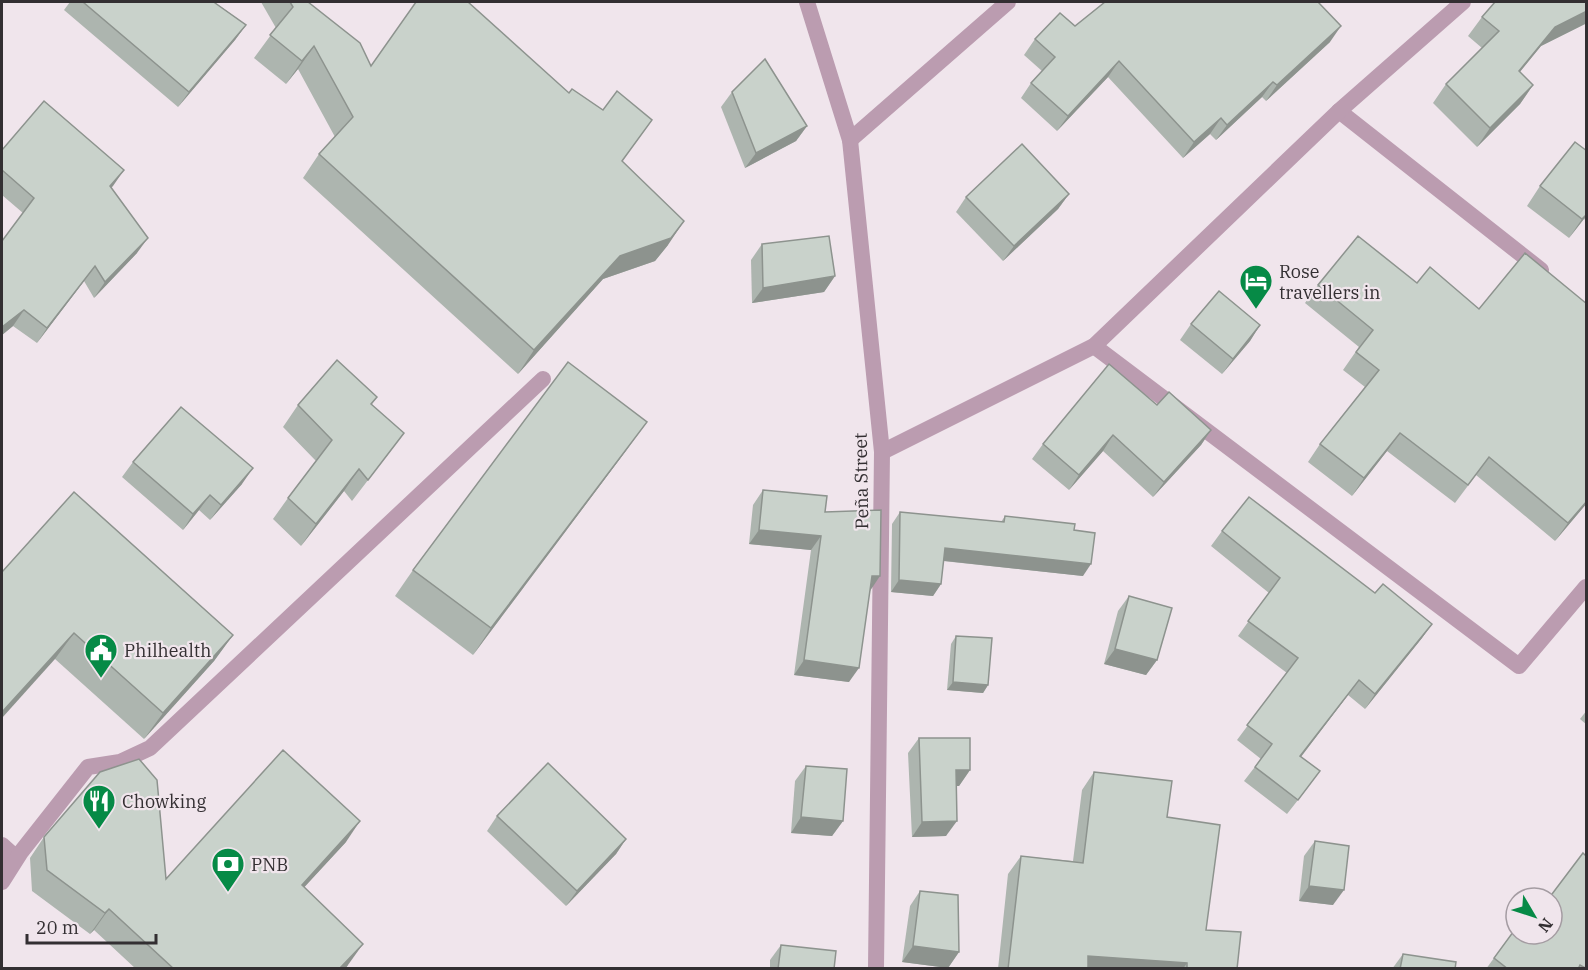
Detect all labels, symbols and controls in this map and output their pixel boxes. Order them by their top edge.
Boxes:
place label: Rose travellers in [1279,260,1381,304]
hotel icon: Rose travellers in [1238,263,1274,310]
street label: Peña Street [849,433,873,529]
public building icon: Philhealth [83,632,119,679]
place label: Philhealth [124,639,211,662]
restaurant icon: Chowking [81,783,117,830]
place label: Chowking [122,790,207,813]
bank icon: PNB [210,846,246,893]
place label: PNB [251,853,288,876]
north arrow [1504,886,1564,946]
scale bar [27,907,156,945]
text: N [1534,914,1557,937]
text: 20 m [36,916,79,939]

